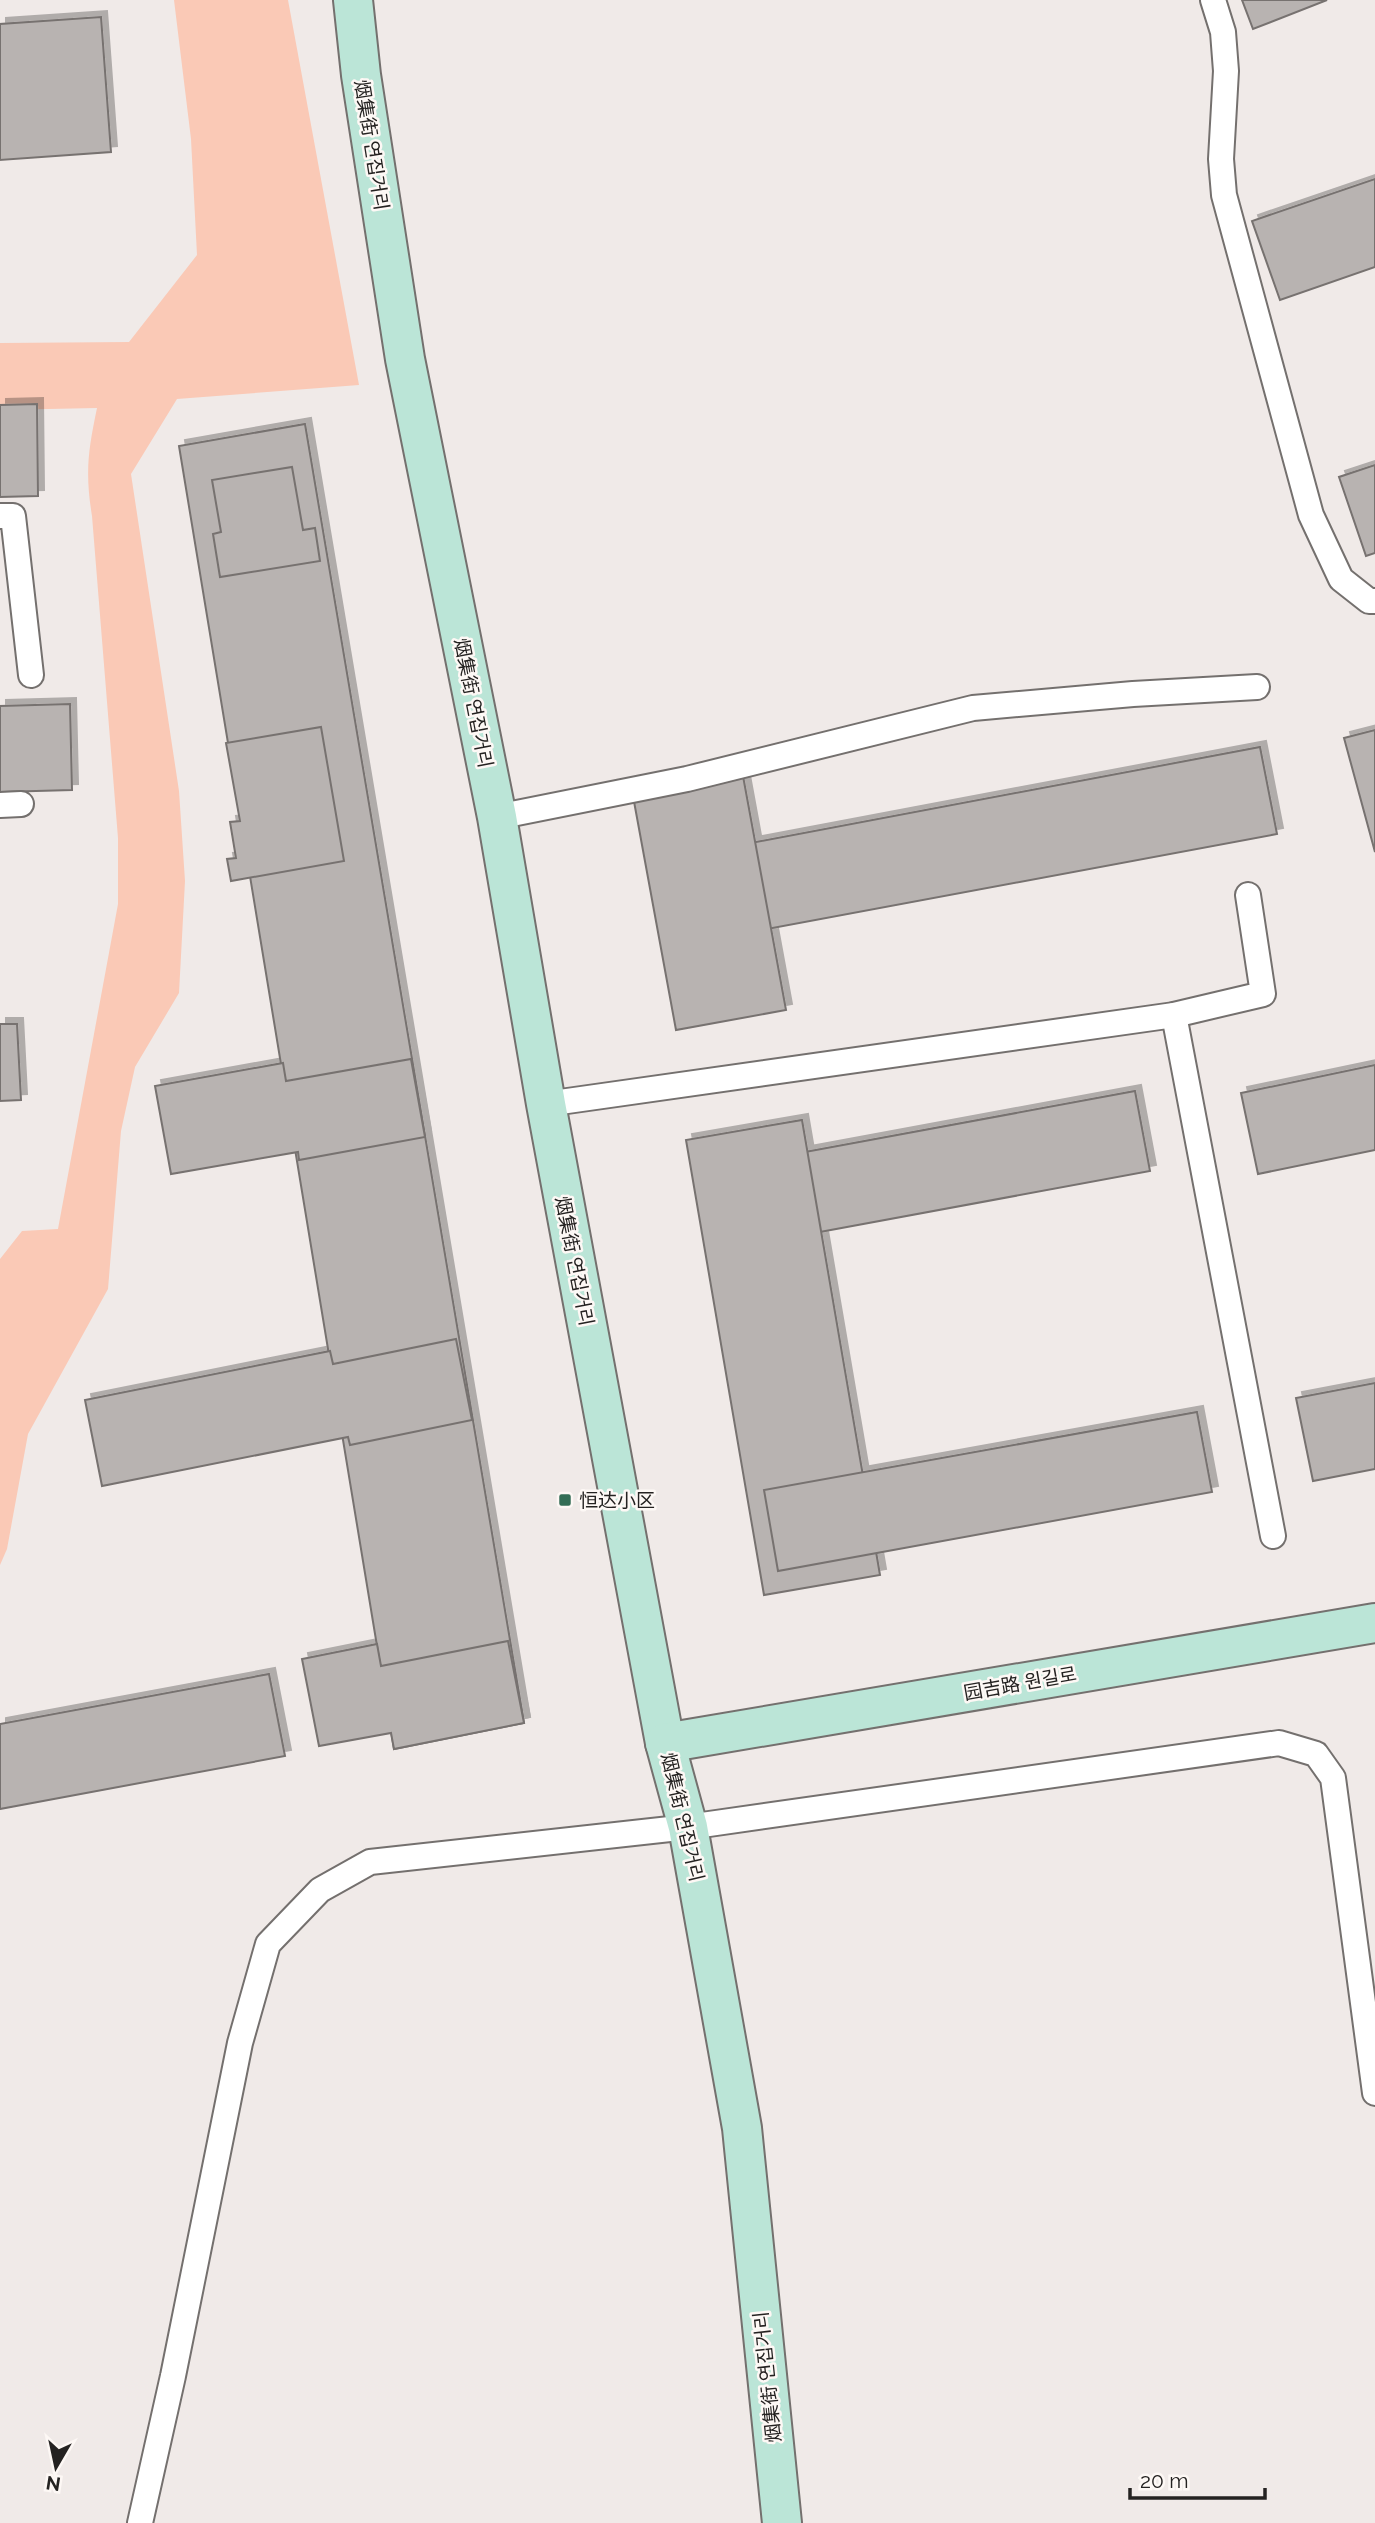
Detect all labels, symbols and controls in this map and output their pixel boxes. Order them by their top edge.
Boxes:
street label: 烟集街 연집거리 [351,78,393,212]
street label: 烟集街 연집거리 [451,636,497,770]
street label: 烟集街 연집거리 [552,1194,598,1328]
place label: 恒达小区 [579,1489,655,1511]
marker: 恒达小区 [557,1492,573,1508]
street label: 园吉路 원길로 [962,1662,1078,1704]
street label: 烟集街 연집거리 [657,1750,709,1884]
street label: 烟集街 연집거리 [749,2310,785,2444]
north arrow [21,2432,91,2502]
scale bar [1130,2456,1265,2500]
text: 20 m [1140,2468,1188,2493]
text: N [44,2472,62,2496]

